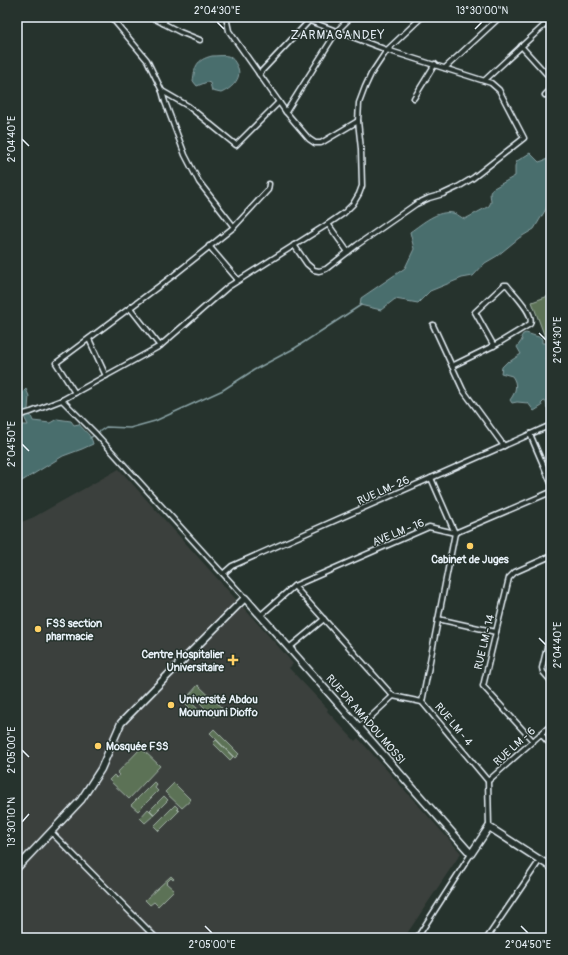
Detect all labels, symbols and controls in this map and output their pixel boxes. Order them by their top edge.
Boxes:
text: 2°04'30"E [194,5,240,17]
text: 13°30'00"N [456,5,509,17]
district label: ZARMAGANDEY [291,28,385,43]
text: 2°04'40"E [6,116,18,162]
text: 2°04'30"E [552,317,564,363]
text: 2°04'50"E [6,421,18,467]
street label: RUE LM- 26 [355,473,411,508]
street label: AVE LM - 16 [370,516,426,549]
marker: Cabinet de Juges [465,541,475,551]
place label: Cabinet de Juges [431,553,509,566]
street label: RUE LM - 14 [472,613,497,671]
place label: FSS section pharmacie [46,617,102,643]
text: 2°04'40"E [552,622,564,668]
marker: FSS section pharmacie [33,624,43,634]
place label: Centre Hospitalier Universitaire [142,648,225,674]
marker: Centre Hospitalier Universitaire [227,654,239,666]
street label: RUE DR AMADOU MOSSI [323,672,408,767]
place label: Université Abdou Moumouni Dioffo [179,693,258,719]
marker: Université Abdou Moumouni Dioffo [166,700,176,710]
street label: RUE LM - 4 [432,700,476,749]
street label: RUE LM - 6 [491,724,538,769]
text: 2°05'00"E [6,726,18,774]
place label: Mosquée FSS [106,740,169,753]
marker: Mosquée FSS [93,741,103,751]
text: 13°30'10"N [6,797,18,847]
text: 2°05'00"E [188,939,236,951]
text: 2°04'50"E [505,939,551,951]

